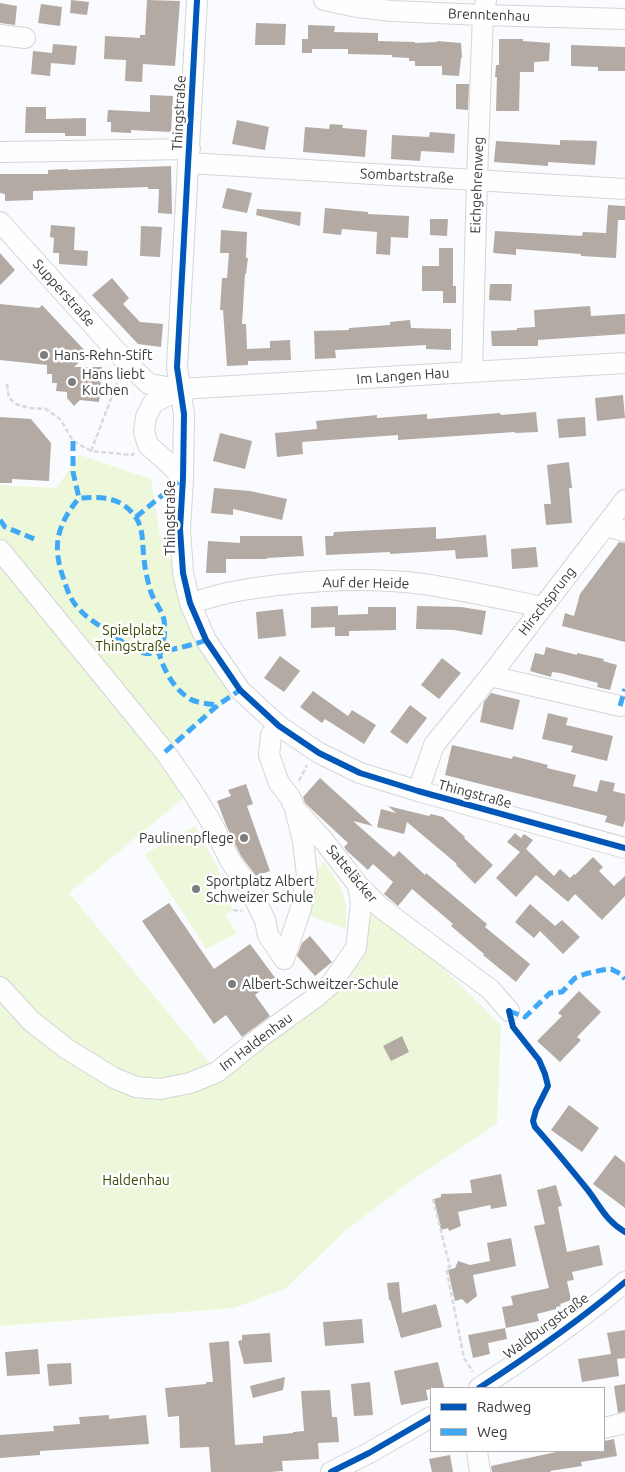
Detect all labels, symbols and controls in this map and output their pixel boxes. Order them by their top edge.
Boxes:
street label: Brenntenhau [448,5,530,25]
street label: Thingstraße [169,75,189,151]
street label: Eichgehrenweg [467,136,487,234]
street label: Sombartstraße [360,165,454,187]
street label: Supperstraße [29,256,99,330]
place label: Hans-Rehn-Stift [54,347,153,363]
marker: Hans-Rehn-Stift [38,349,50,361]
street label: Im Langen Hau [356,364,450,388]
place label: Hans liebt Kuchen [82,366,145,398]
marker: Hans liebt Kuchen [66,376,78,388]
street label: Thingstraße [162,480,178,556]
street label: Hirschsprung [515,563,579,639]
street label: Auf der Heide [322,574,410,592]
park label: Spielplatz Thingstraße [95,622,171,654]
street label: Thingstraße [436,776,514,812]
place label: Paulinenpflege [139,830,234,846]
marker: Paulinenpflege [238,832,250,844]
street label: Satteläcker [323,842,381,906]
place label: Sportplatz Albert Schweizer Schule [206,873,314,906]
marker: Sportplatz Albert Schweizer Schule [190,883,202,895]
place label: Albert-Schweitzer-Schule [242,976,399,992]
marker: Albert-Schweitzer-Schule [226,978,238,990]
street label: Im Haldenhau [216,1009,296,1075]
park label: Haldenhau [102,1172,170,1188]
street label: Waldburgstraße [500,1289,592,1363]
legend [430,1387,605,1452]
text: Radweg [477,1398,531,1415]
text: Weg [477,1423,508,1440]

